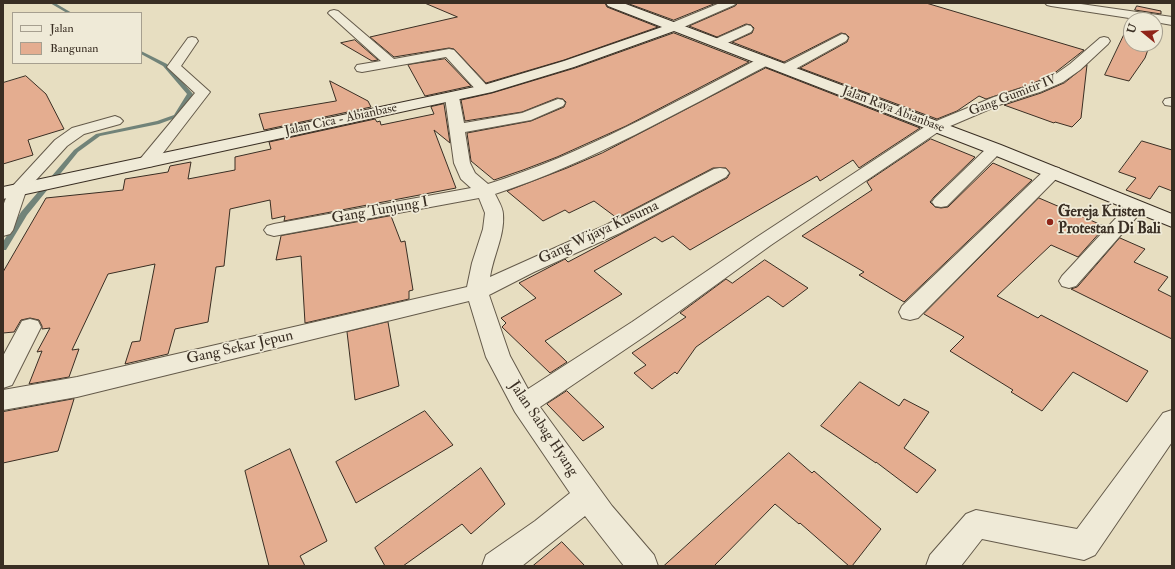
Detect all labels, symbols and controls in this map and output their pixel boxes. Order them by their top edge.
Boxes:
legend [12,12,142,64]
north arrow [1123,12,1163,52]
text: Jalan [50,21,74,36]
text: U [1124,22,1140,35]
text: Bangunan [50,41,99,56]
street label: Gang Gumitir IV [967,72,1059,120]
street label: Jalan Raya Abianbase [840,83,946,137]
street label: Jalan Cica - Abianbase [283,100,399,140]
street label: Gang Tunjung I [330,194,430,228]
street label: Gang Wijaya Kusuma [536,197,662,269]
place label: Gereja Kristen Protestan Di Bali [1058,204,1161,239]
marker: Gereja Kristen Protestan Di Bali [1045,217,1055,227]
street label: Gang Sekar Jepun [185,327,295,369]
street label: Jalan Sabag Hyang [504,378,582,480]

